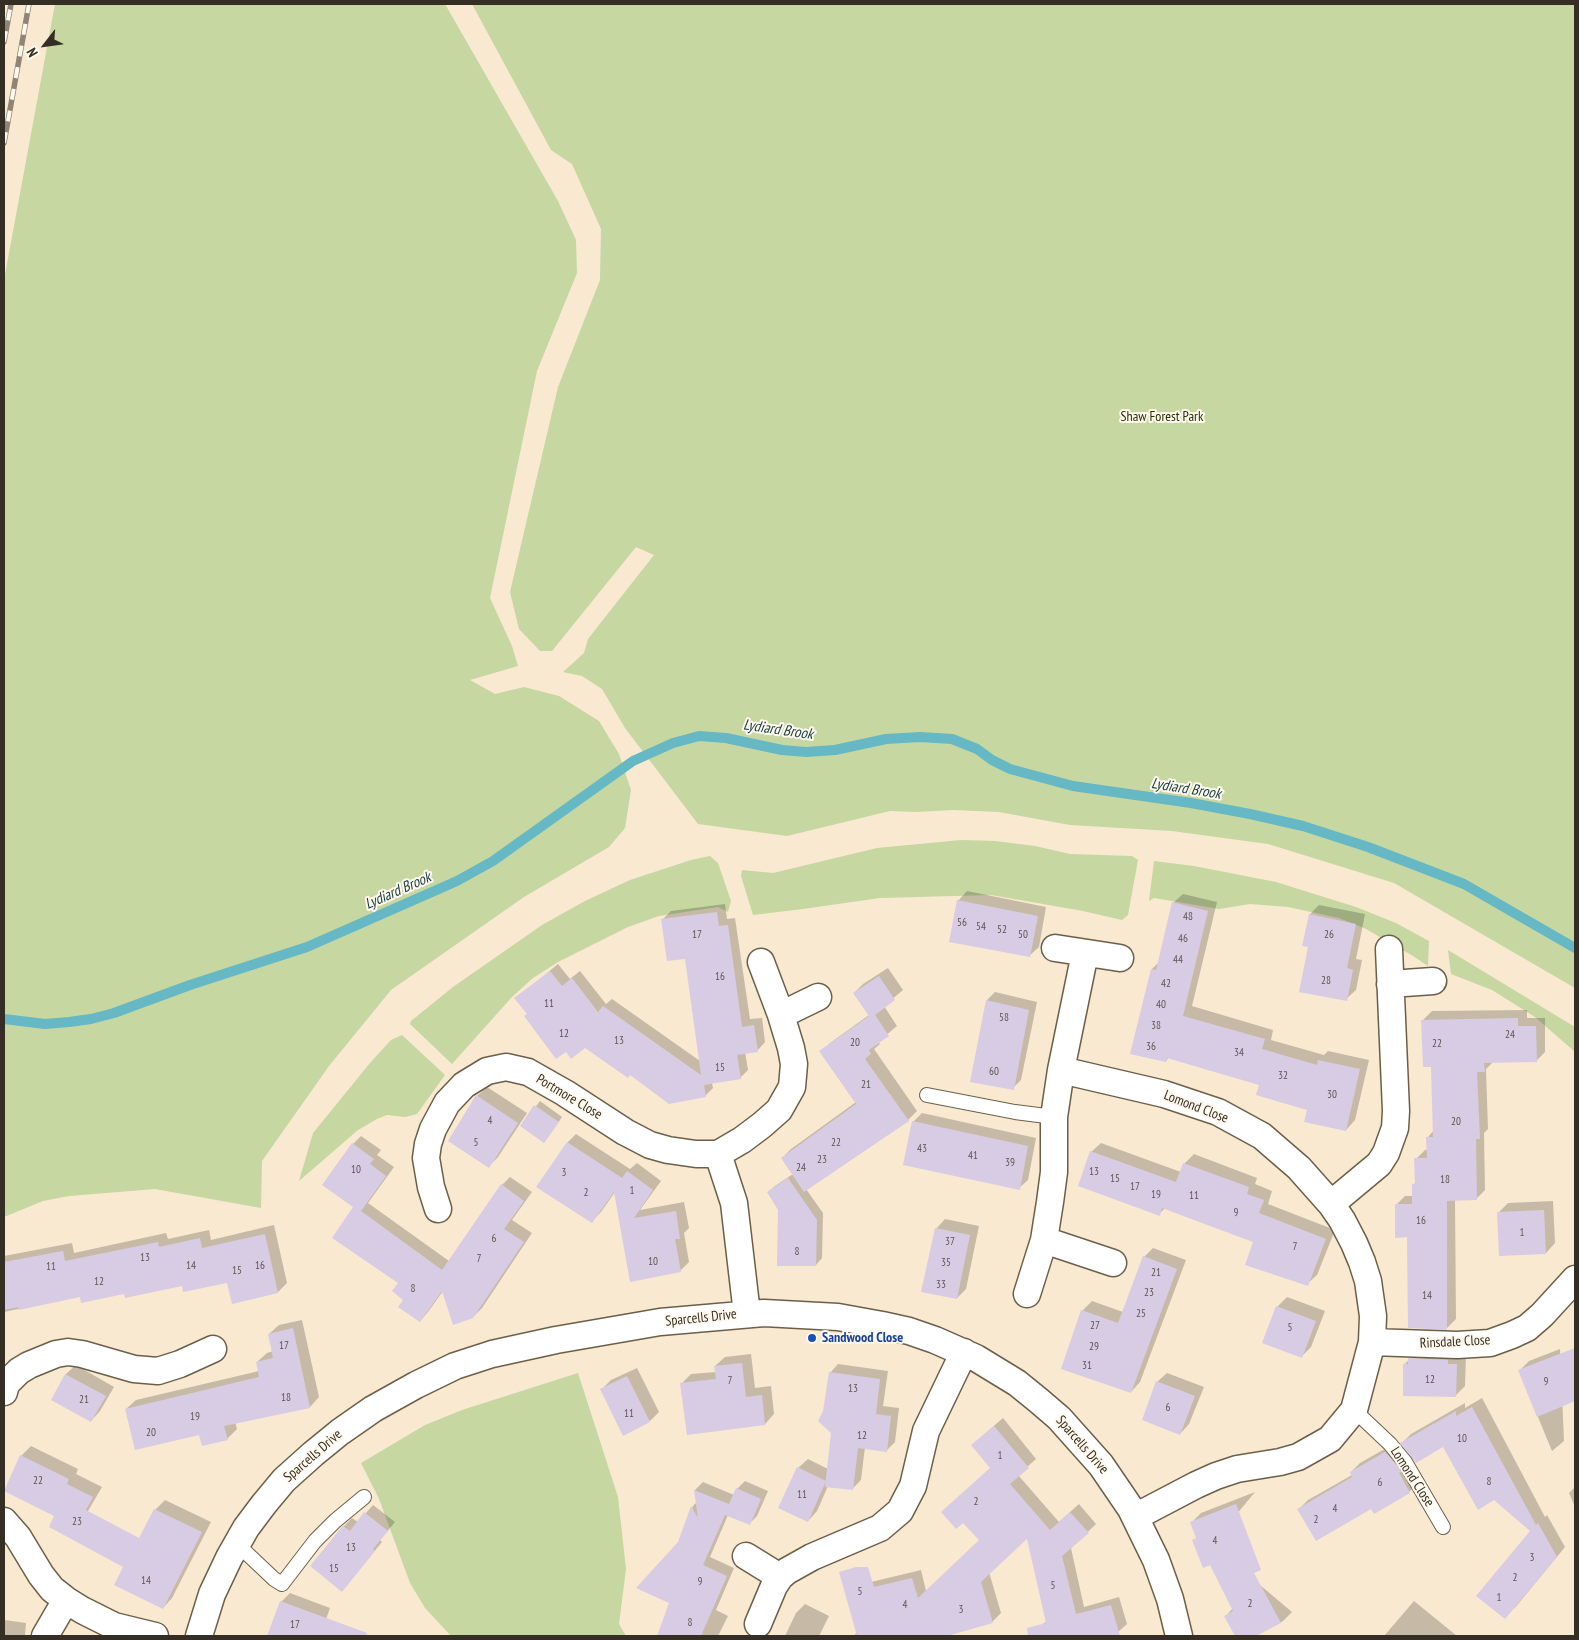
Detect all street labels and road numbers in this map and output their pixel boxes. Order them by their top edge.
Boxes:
street label: Portmore Close [533,1071,605,1123]
street label: Lomond Close [1161,1087,1231,1127]
street label: Sparcells Drive [664,1306,738,1330]
street label: Rinsdale Close [1419,1332,1491,1352]
street label: Sparcells Drive [1052,1412,1112,1478]
street label: Sparcells Drive [280,1426,346,1486]
street label: Lomond Close [1386,1444,1438,1510]

